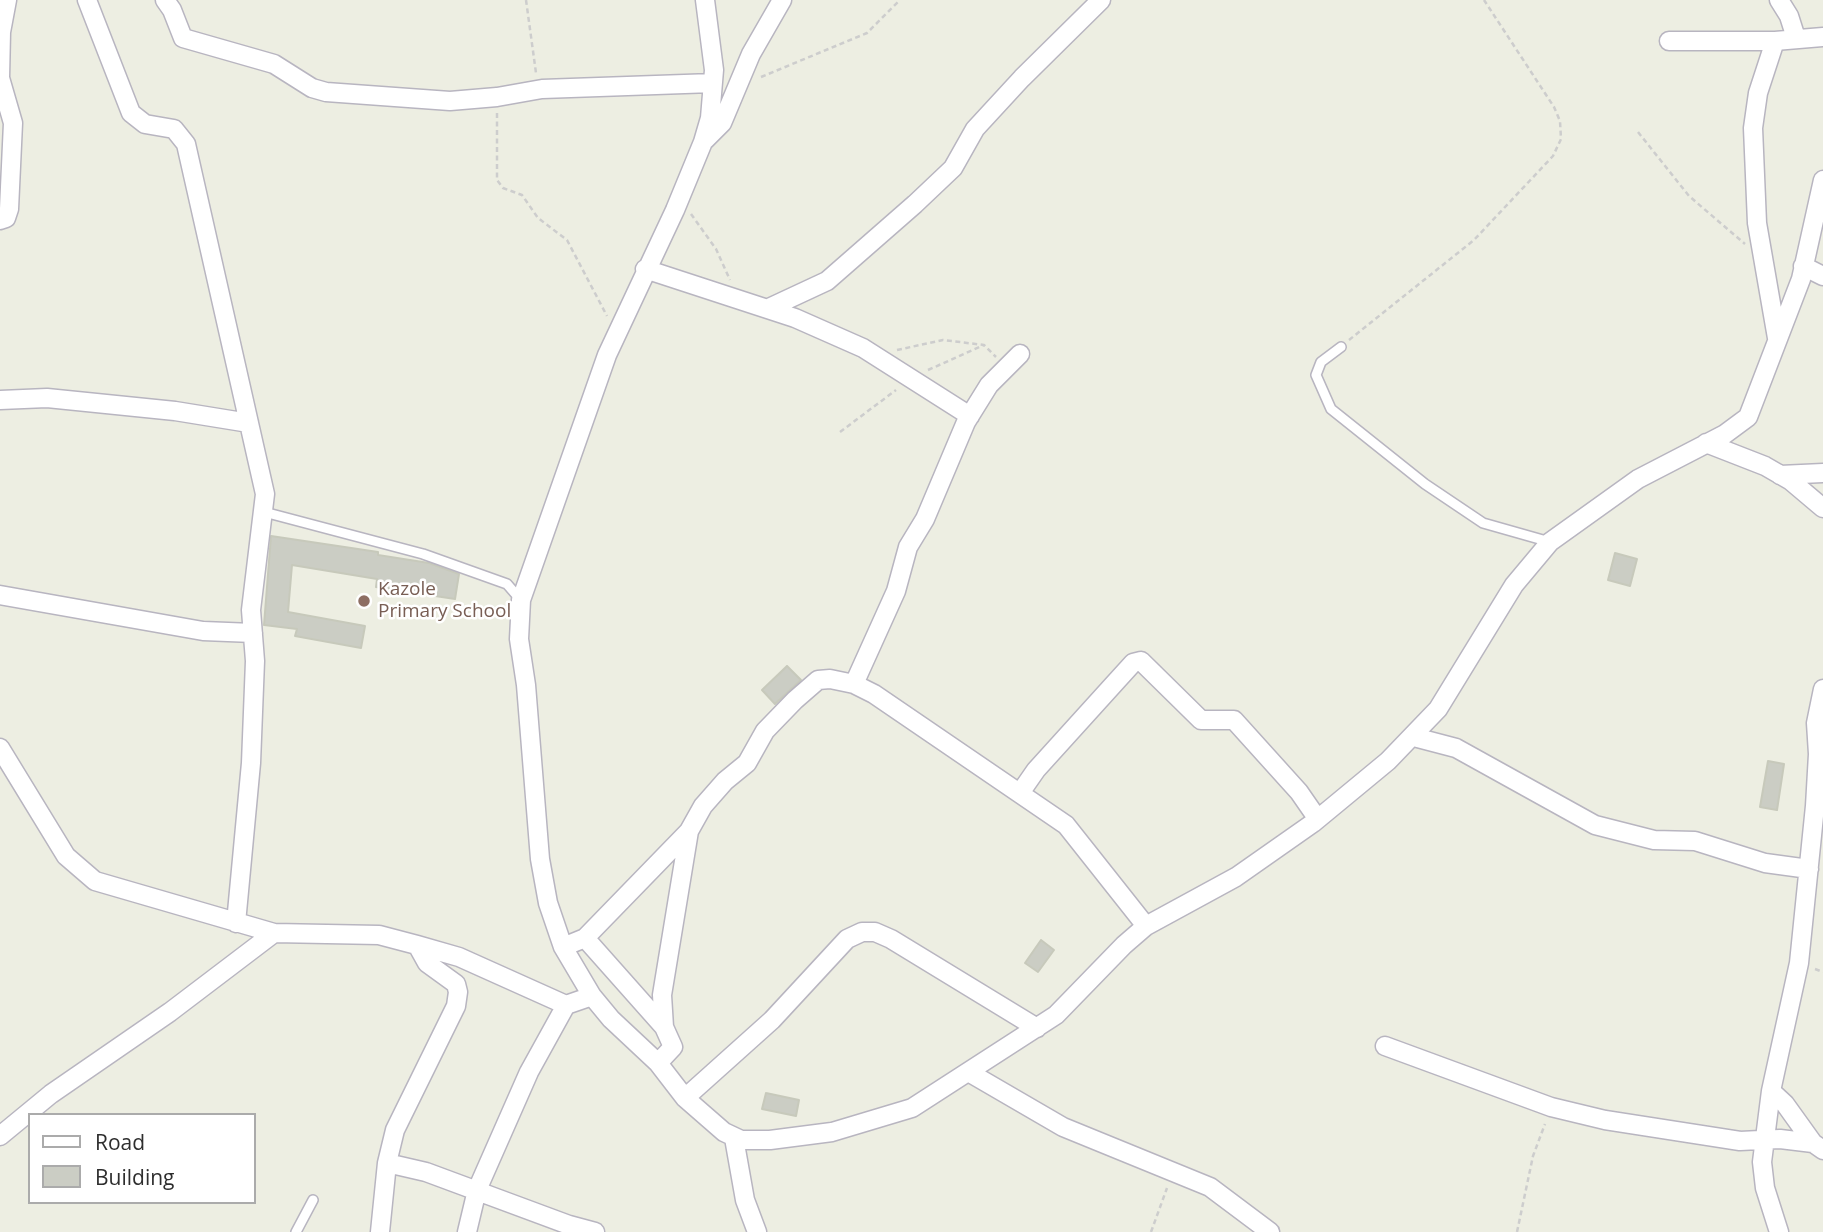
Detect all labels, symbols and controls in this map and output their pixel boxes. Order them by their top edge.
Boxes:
place label: Kazole Primary School [378,579,511,623]
marker: Kazole Primary School [356,593,372,609]
legend [28,1113,256,1204]
text: Road [95,1128,145,1156]
text: Building [95,1163,174,1191]

